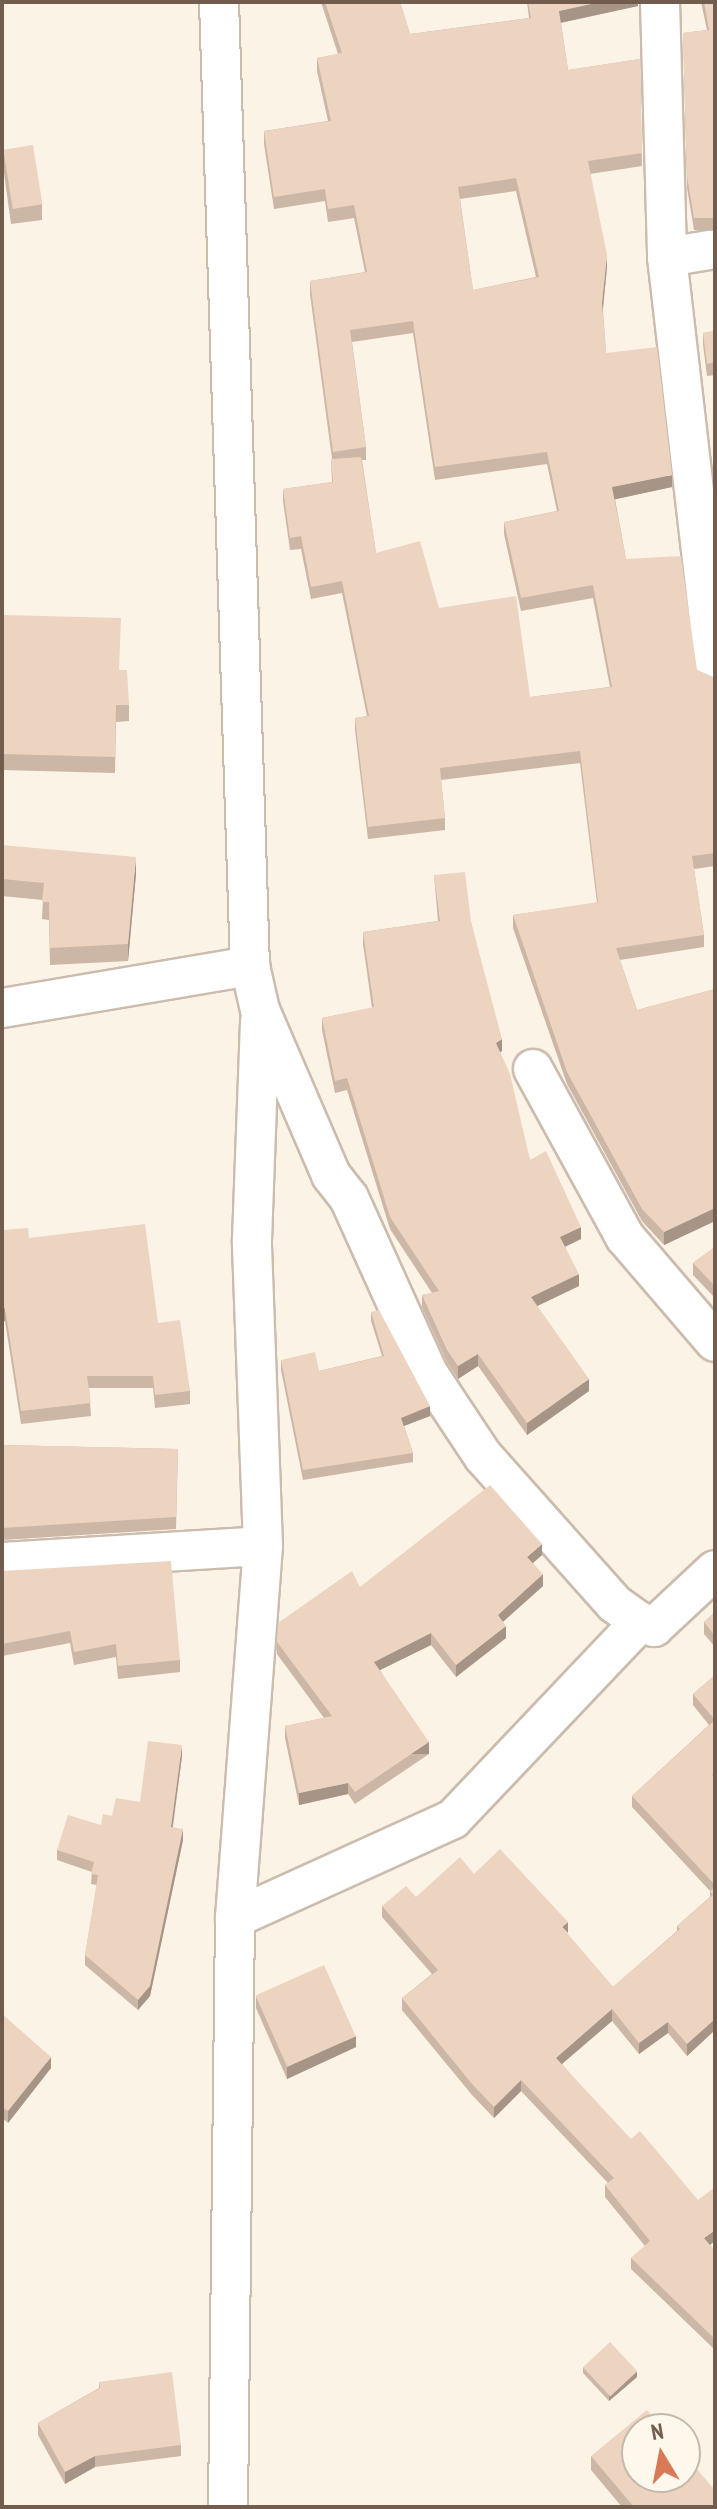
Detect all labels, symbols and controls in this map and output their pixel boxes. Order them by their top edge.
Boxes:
north arrow [621,2413,701,2493]
text: N [649,2417,665,2446]

